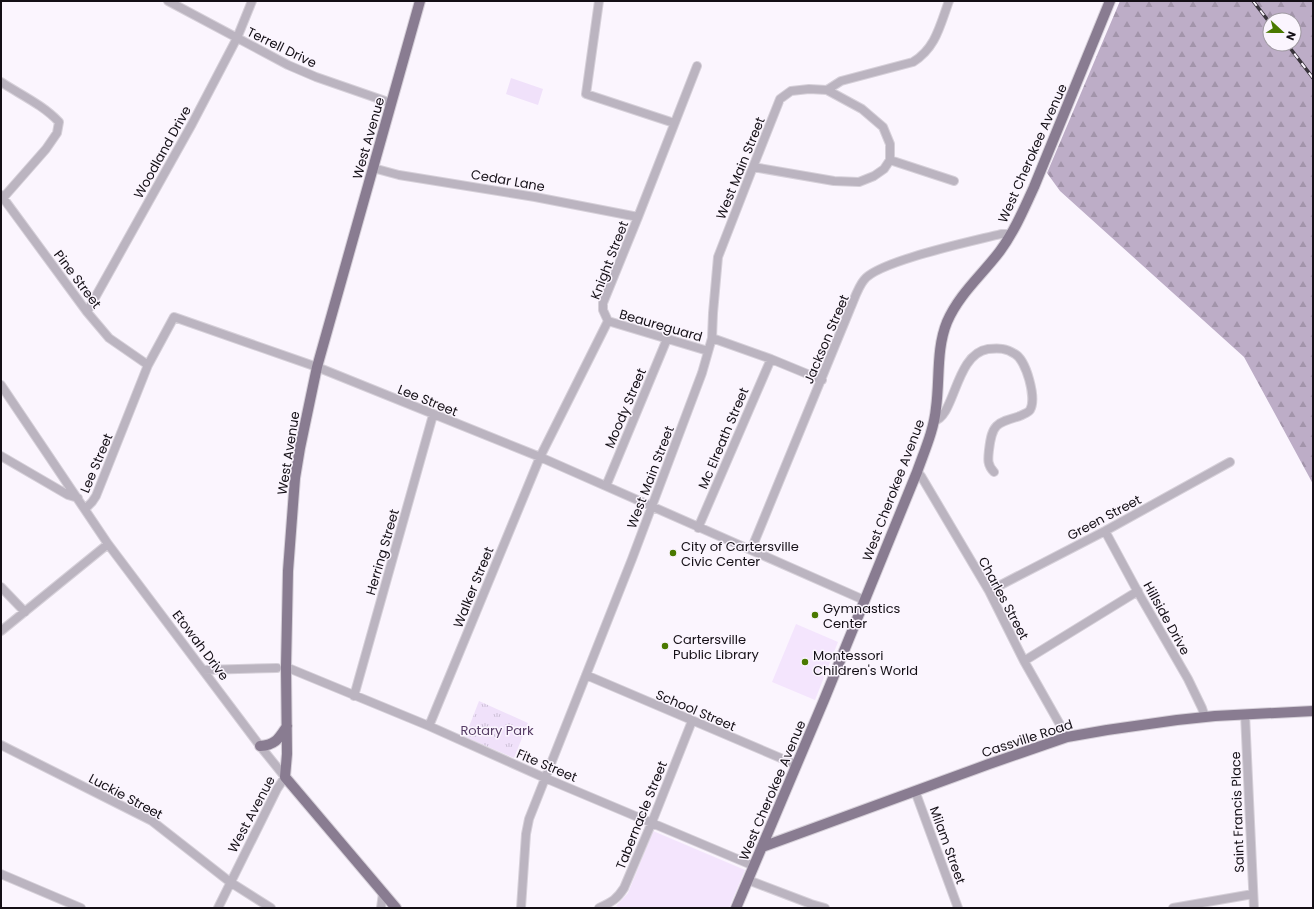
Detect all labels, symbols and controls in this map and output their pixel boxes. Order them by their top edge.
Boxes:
north arrow [1262,12,1302,52]
street label: Terrell Drive [244,22,320,72]
text: N [1282,29,1300,43]
street label: West Cherokee Avenue [993,81,1072,226]
street label: West Avenue [348,95,389,181]
street label: Woodland Drive [129,102,196,202]
street label: West Main Street [711,114,770,222]
street label: Cedar Lane [469,165,546,196]
street label: Knight Street [586,218,633,302]
street label: Pine Street [49,246,106,313]
street label: Jackson Street [799,291,854,387]
street label: Beaureguard [617,305,705,346]
street label: Moody Street [600,365,651,451]
street label: Lee Street [395,380,461,421]
street label: Mc Elreath Street [693,384,754,492]
street label: West Avenue [272,410,304,496]
street label: West Cherokee Avenue [858,417,929,564]
street label: West Main Street [622,423,679,531]
street label: Lee Street [75,430,118,496]
street label: Green Street [1064,490,1145,545]
street label: Herring Street [361,507,404,597]
place label: City of Cartersville Civic Center [681,537,799,571]
street label: Walker Street [449,544,498,631]
marker: City of Cartersville Civic Center [668,548,678,558]
street label: Charles Street [974,553,1034,643]
street label: Hillside Drive [1139,578,1195,658]
place label: Gymnastics Center [823,599,901,633]
street label: Etowah Drive [168,606,233,684]
marker: Gymnastics Center [810,610,820,620]
place label: Cartersville Public Library [673,630,759,664]
marker: Cartersville Public Library [660,641,670,651]
place label: Montessori Children's World [813,646,918,680]
marker: Montessori Children's World [800,657,810,667]
street label: School Street [653,685,739,736]
street label: Cassville Road [979,715,1075,762]
street label: West Cherokee Avenue [734,717,811,863]
park label: Rotary Park [460,721,534,740]
street label: Fite Street [514,744,580,787]
street label: Saint Francis Place [1226,751,1249,873]
street label: Tabernacle Street [611,758,672,872]
street label: Luckie Street [85,769,166,824]
street label: West Avenue [223,772,280,856]
street label: Milam Street [925,804,970,887]

